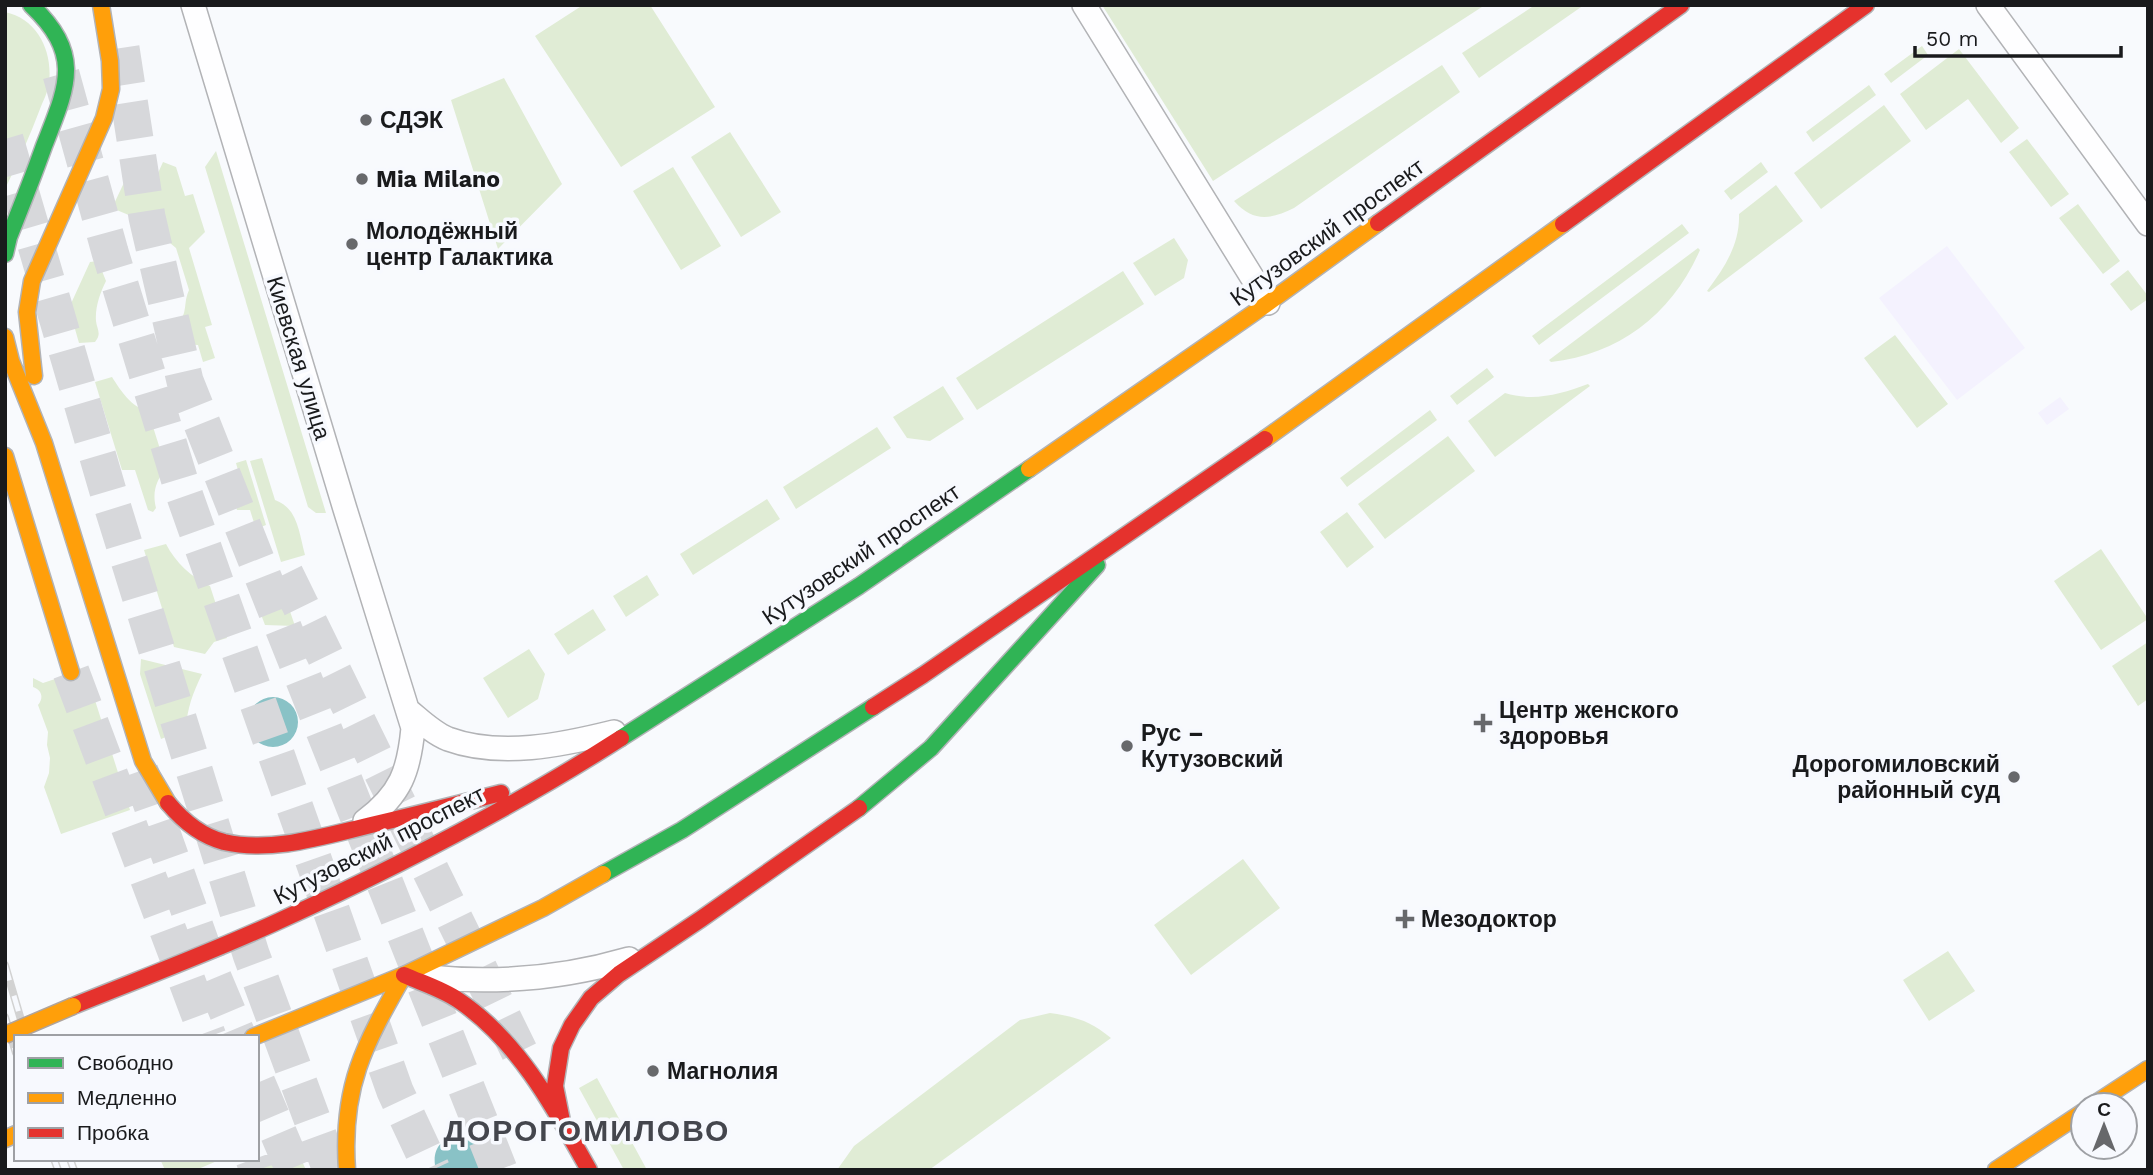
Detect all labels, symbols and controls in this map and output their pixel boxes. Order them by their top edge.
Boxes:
scale bar [1915,14,2122,58]
text: 50 m [1926,26,1978,51]
place label: СДЭК [380,107,444,134]
marker: СДЭК [358,112,374,128]
street label: Кутузовский проспект [1225,153,1430,312]
place label: Mia Milano [376,166,500,193]
marker: Mia Milano [354,171,370,187]
place label: Молодёжный центр Галактика [366,218,553,271]
marker: Молодёжный центр Галактика [344,236,360,252]
street label: Киевская улица [261,273,336,443]
street label: Кутузовский проспект [757,478,966,631]
place label: Центр женского здоровья [1499,697,1679,750]
marker: Центр женского здоровья [1473,713,1493,733]
place label: Рус – Кутузовский [1141,720,1284,773]
marker: Рус – Кутузовский [1119,738,1135,754]
place label: Дорогомиловский районный суд [1793,751,2000,804]
marker: Дорогомиловский районный суд [2006,769,2022,785]
street label: Кутузовский проспект [269,780,490,910]
place label: Мезодоктор [1421,906,1557,933]
marker: Мезодоктор [1395,909,1415,929]
legend [14,1035,259,1161]
text: Свободно [77,1050,174,1075]
place label: Магнолия [667,1058,778,1085]
marker: Магнолия [645,1063,661,1079]
text: Медленно [77,1085,177,1110]
north arrow [2069,1091,2139,1161]
text: С [2097,1098,2111,1121]
district label: ДОРОГОМИЛОВО [444,1113,730,1148]
text: Пробка [77,1120,149,1145]

